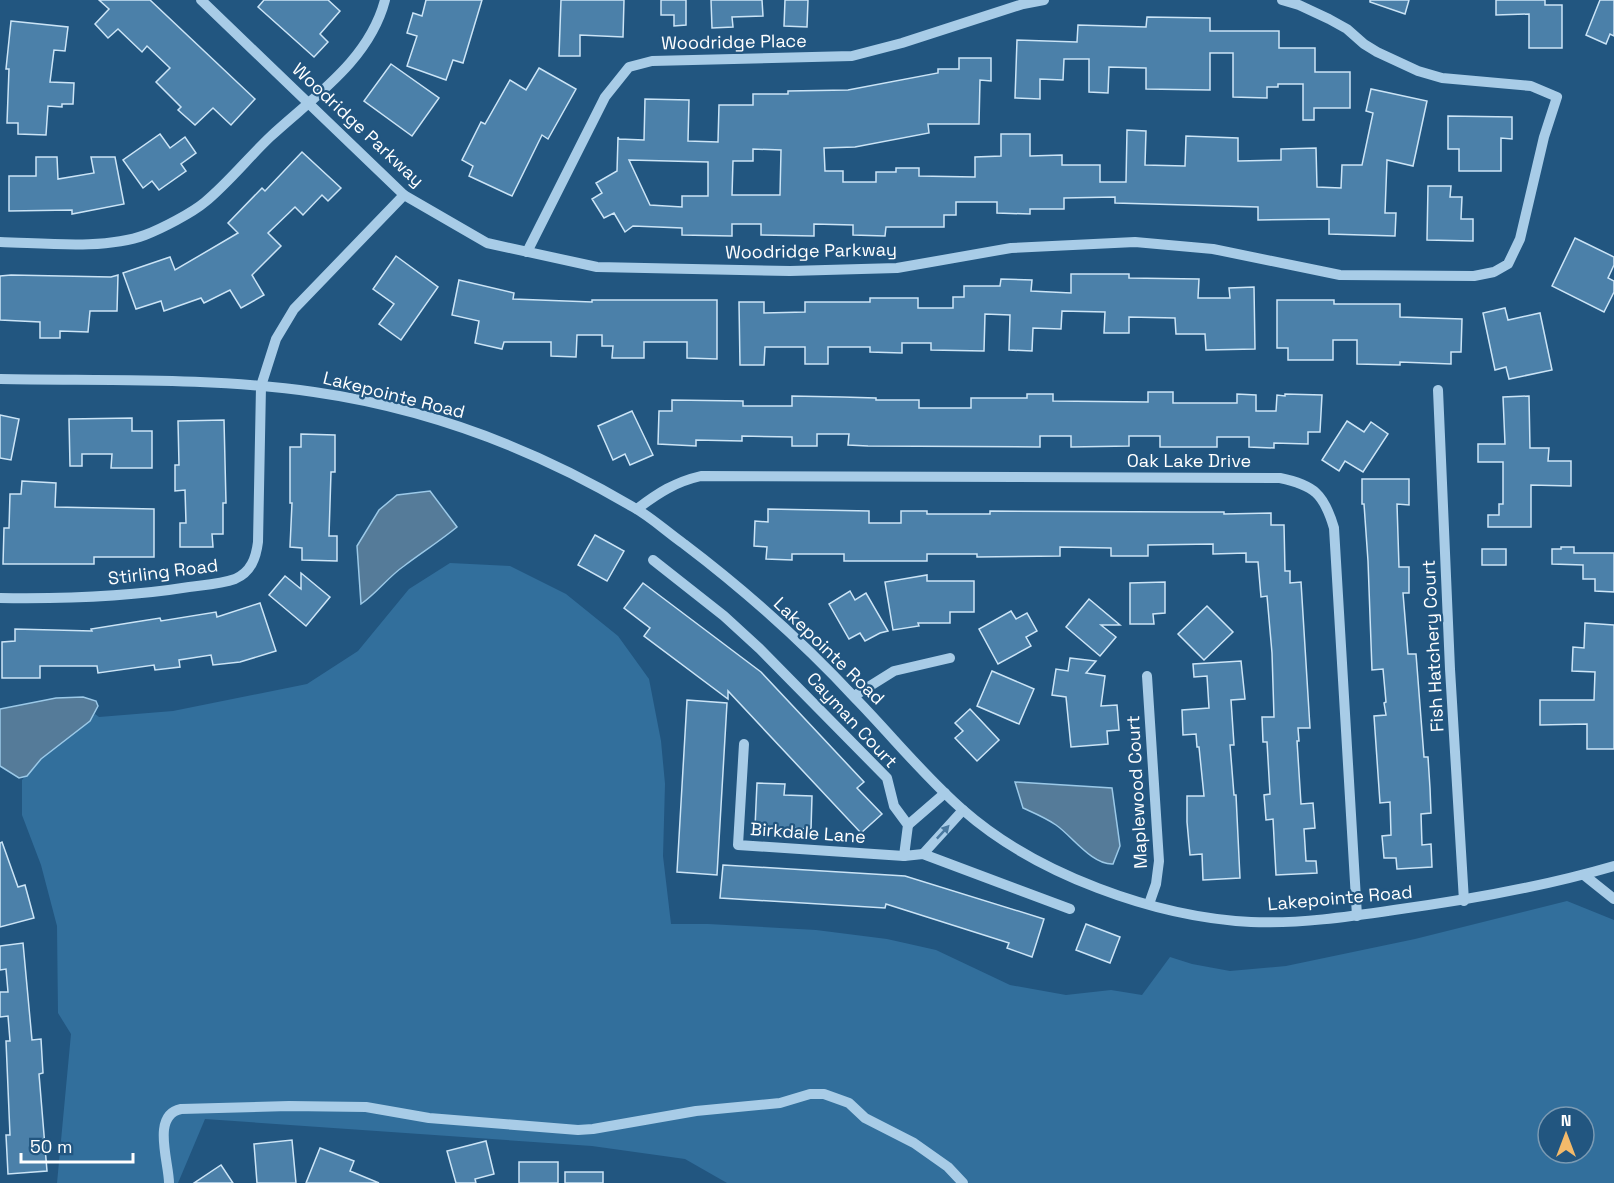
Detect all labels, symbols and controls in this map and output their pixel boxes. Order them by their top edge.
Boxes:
street label: Woodridge Place [661,29,807,54]
street label: Woodridge Parkway [288,58,429,192]
street label: Woodridge Parkway [725,238,897,263]
street label: Lakepointe Road [321,366,467,423]
street label: Oak Lake Drive [1127,449,1251,472]
street label: Stirling Road [107,553,219,590]
street label: Fish Hatchery Court [1417,559,1448,733]
street label: Lakepointe Road [769,592,890,709]
street label: Cayman Court [802,667,903,772]
street label: Maplewood Court [1121,715,1152,869]
street label: Birkdale Lane [749,817,867,848]
one-way arrow [936,825,949,840]
street label: Lakepointe Road [1267,880,1413,915]
north arrow [1536,1105,1596,1165]
text: N [1561,1110,1571,1131]
scale bar [21,1126,134,1164]
text: 50 m [30,1135,72,1158]

